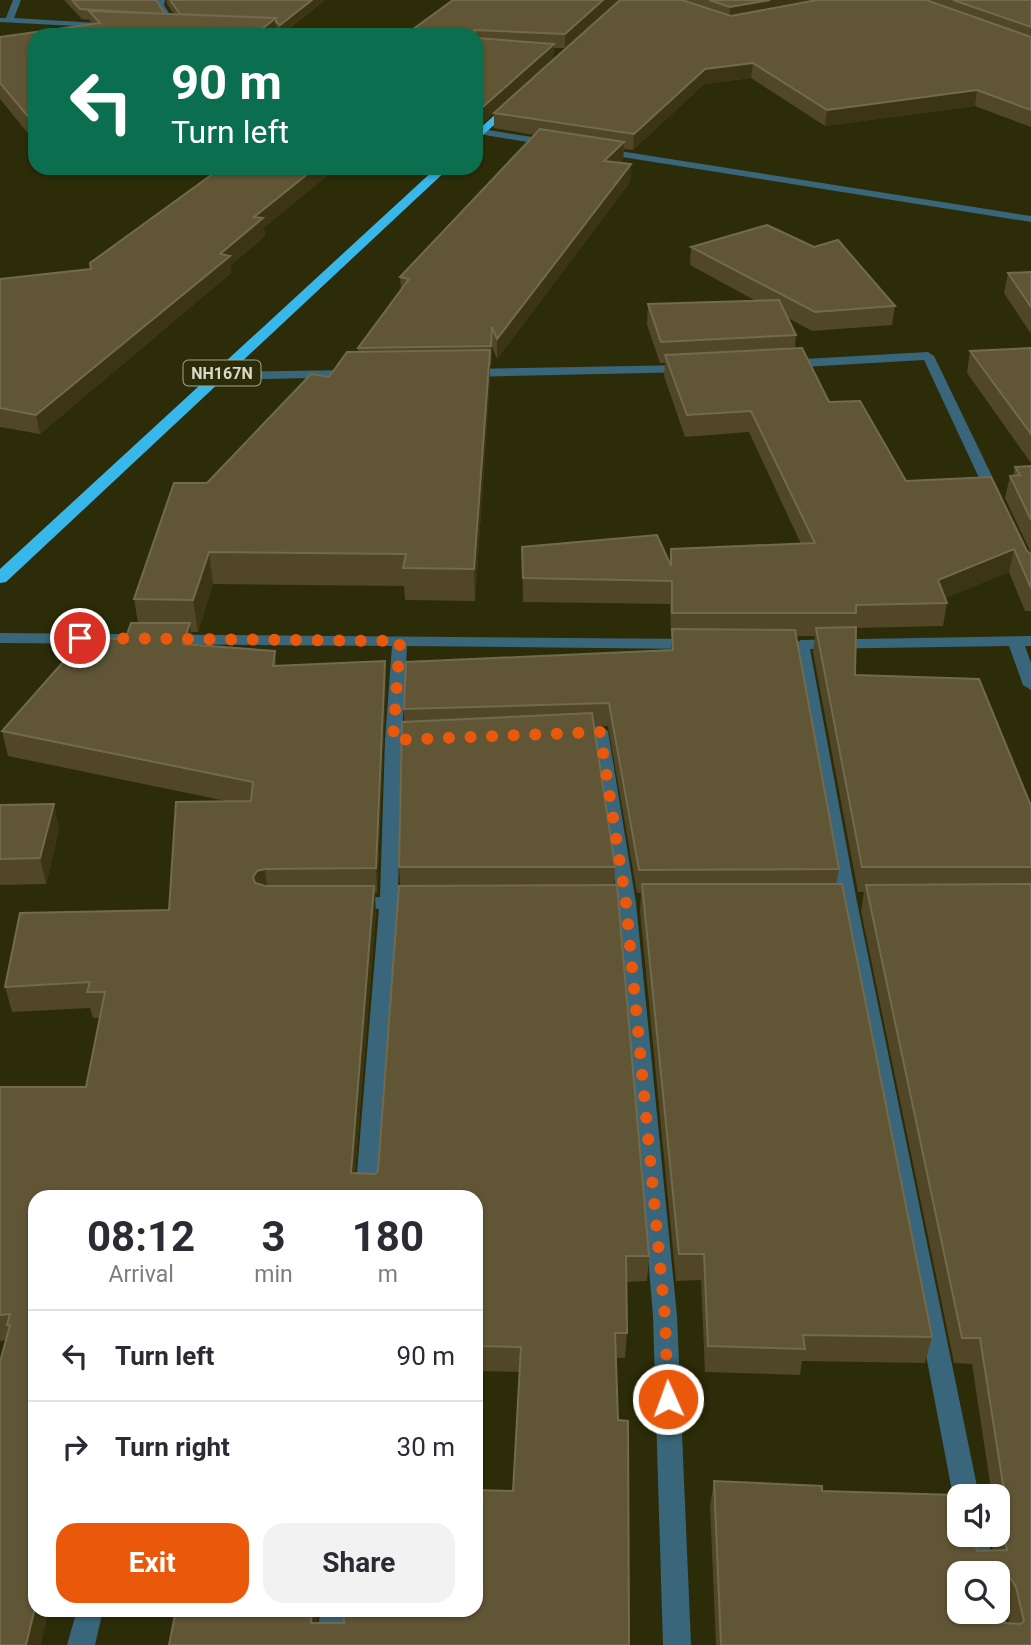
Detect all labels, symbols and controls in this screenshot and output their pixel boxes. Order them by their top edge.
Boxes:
text: 90 m [171,54,282,111]
icon: left [56,56,147,147]
text: Turn left [171,113,289,151]
road number: NH167N [184,360,260,386]
pin [50,608,110,668]
icon: arrive [61,619,99,657]
text: 08:12 [87,1212,195,1261]
text: 3 [261,1212,286,1261]
text: 180 [352,1212,424,1261]
text: Arrival [108,1261,174,1288]
text: min [254,1261,293,1288]
text: m [378,1261,398,1288]
icon: left [56,1337,94,1375]
text: Turn left [115,1341,214,1371]
text: 90 m [397,1341,455,1371]
position arrow [631,1362,705,1436]
icon: right [56,1428,94,1466]
text: Turn right [115,1432,230,1462]
text: 30 m [397,1432,455,1462]
map controls [947,1484,1010,1624]
button: sound [947,1484,1010,1547]
button: Exit [56,1523,249,1603]
button: Share [263,1523,455,1603]
button: search [947,1561,1010,1624]

